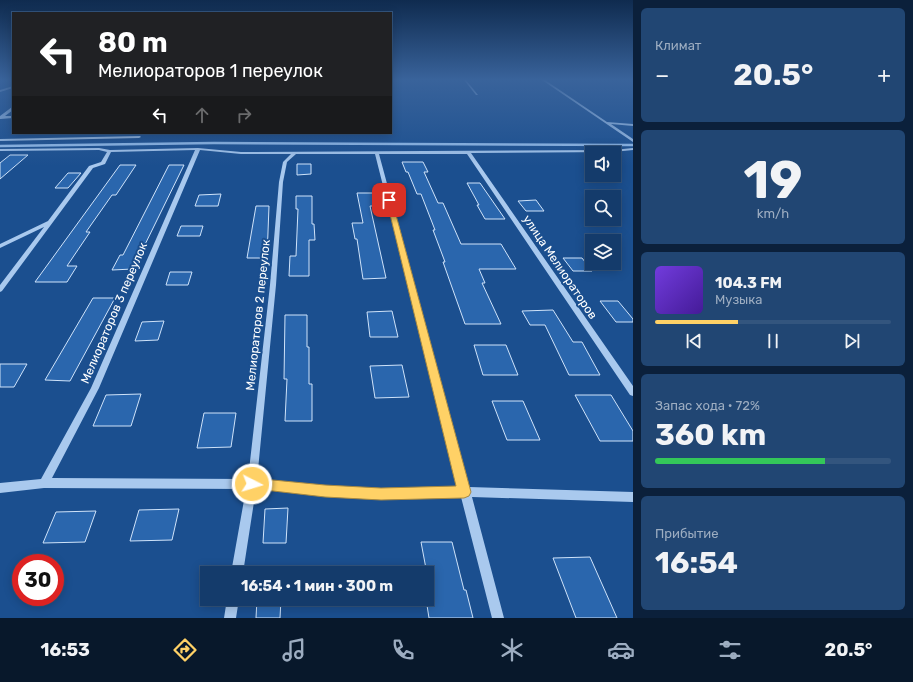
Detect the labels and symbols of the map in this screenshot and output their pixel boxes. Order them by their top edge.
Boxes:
pin [372,183,406,217]
street label: улица Мелиораторов [520,212,600,322]
street label: Мелиораторов 2 переулок [243,238,273,391]
street label: Мелиораторов 3 переулок [78,240,150,386]
position arrow [231,463,273,505]
speed limit sign: 30 [12,554,64,606]

